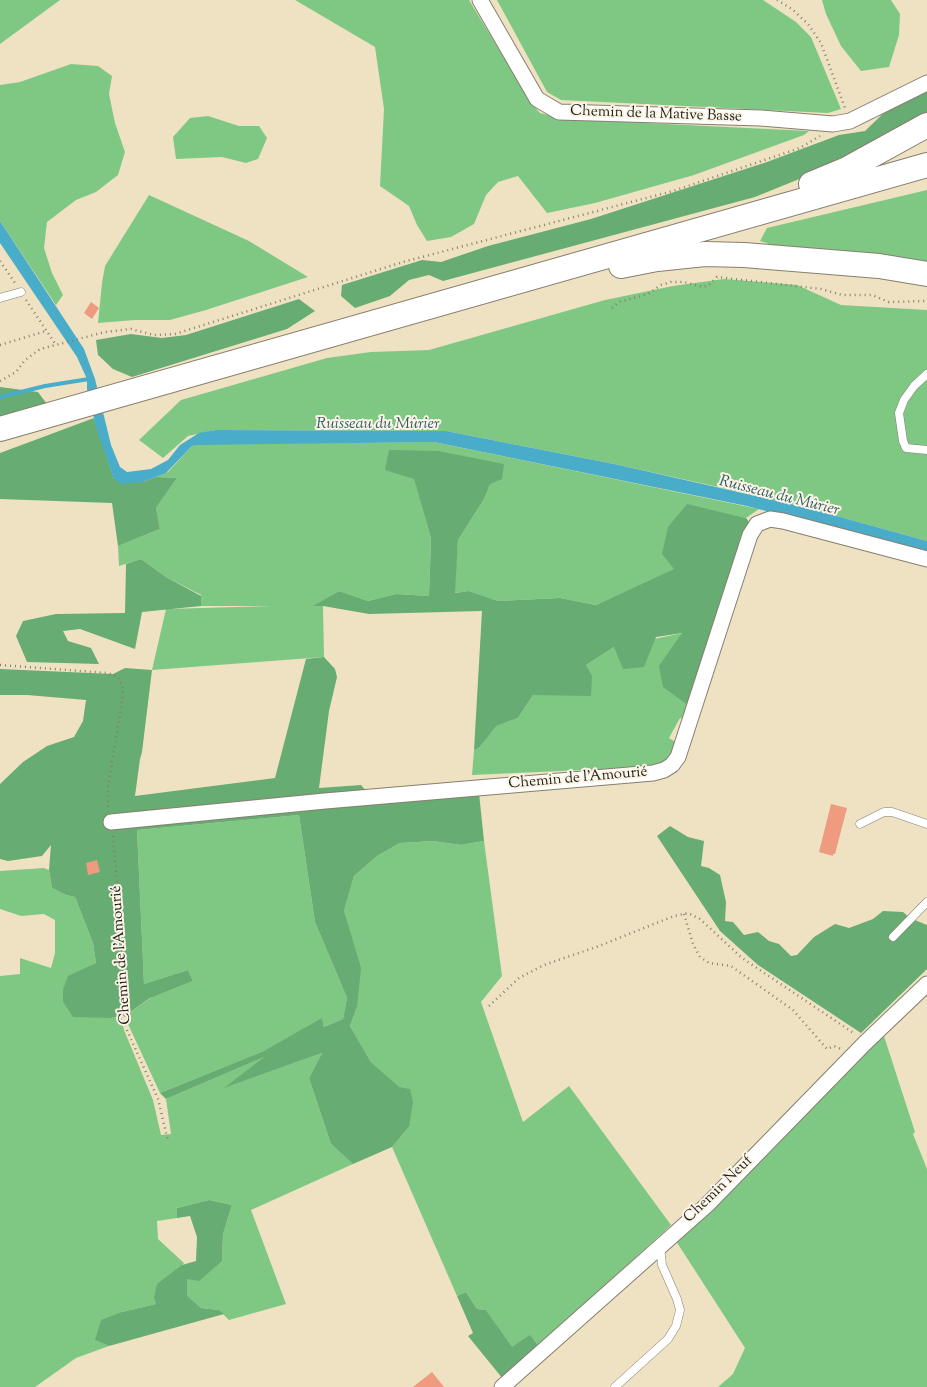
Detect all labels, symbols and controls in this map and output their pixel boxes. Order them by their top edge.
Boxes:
street label: Chemin de la Mative Basse [570,103,742,127]
water label: Ruisseau du Mûrier [316,415,440,435]
water label: Ruisseau du Mûrier [717,473,841,521]
street label: Chemin de l'Amourié [508,764,648,794]
street label: Chemin de l'Amourié [108,885,136,1025]
street label: Chemin Neuf [681,1153,757,1227]

